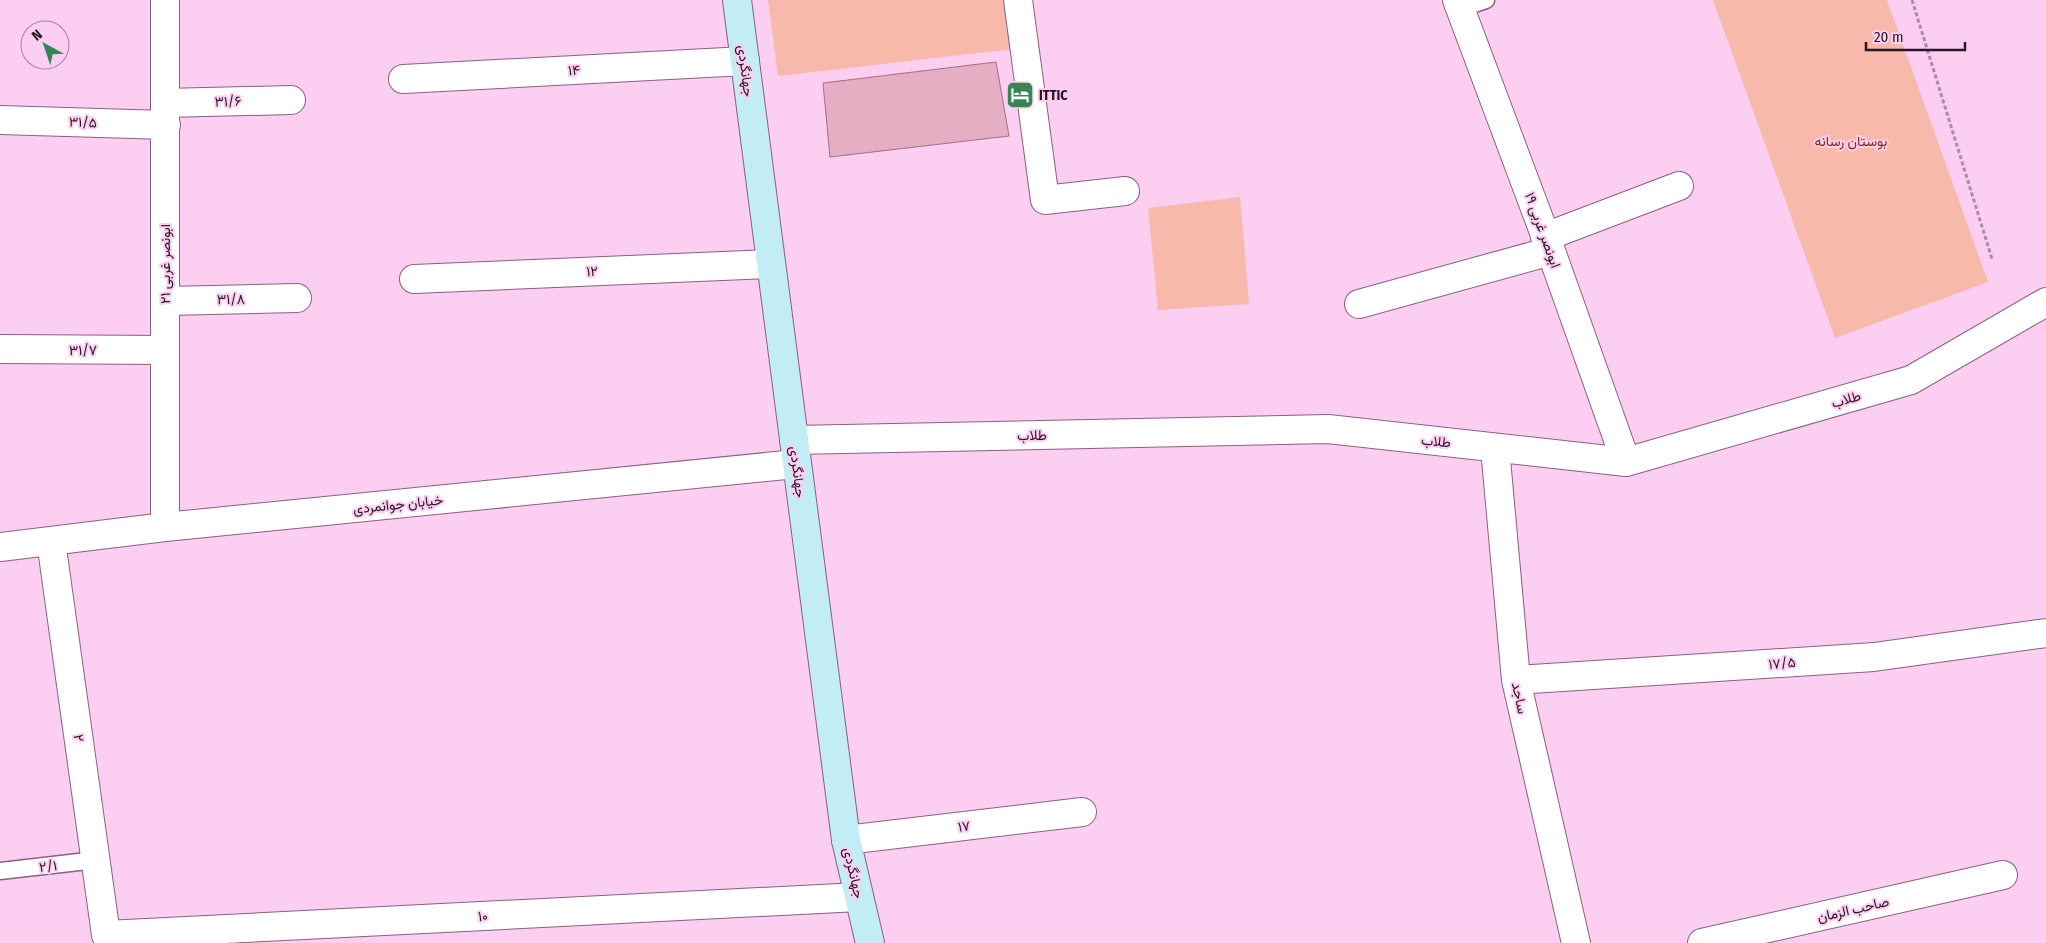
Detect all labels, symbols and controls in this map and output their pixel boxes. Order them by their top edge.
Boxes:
north arrow [20,20,70,70]
scale bar [1866,20,1965,52]
text: N [28,26,46,45]
text: 20 m [1874,28,1904,46]
street label: جهانگردی [734,44,757,98]
street label: ۱۴ [568,62,580,79]
hotel icon: ITTIC [1005,80,1035,110]
place label: ITTIC [1039,87,1068,104]
street label: ۳۱/۶ [214,93,242,110]
street label: ۳۱/۵ [69,114,97,131]
park label: بوستان رسانه [1815,133,1887,150]
street label: ابونصر غربی ۱۹ [1521,190,1564,270]
street label: ابونصر غربی ۲۱ [157,224,174,304]
street label: ۱۲ [586,263,598,280]
street label: ۳۱/۸ [217,291,245,308]
street label: ۳۱/۷ [69,342,97,359]
street label: طلاب [1829,387,1863,412]
street label: طلاب [1017,427,1047,444]
street label: طلاب [1420,431,1452,452]
street label: جهانگردی [786,445,809,499]
street label: خیابان جوانمردی [352,491,444,518]
street label: ۱۷/۵ [1768,654,1796,673]
street label: ساجد [1508,681,1531,715]
street label: ۲ [70,733,87,743]
street label: ۱۷ [957,817,971,836]
street label: جهانگردی [839,846,868,900]
street label: ۲/۱ [38,857,58,876]
street label: صاحب الزمان [1816,893,1891,926]
street label: ۱۰ [478,908,488,925]

